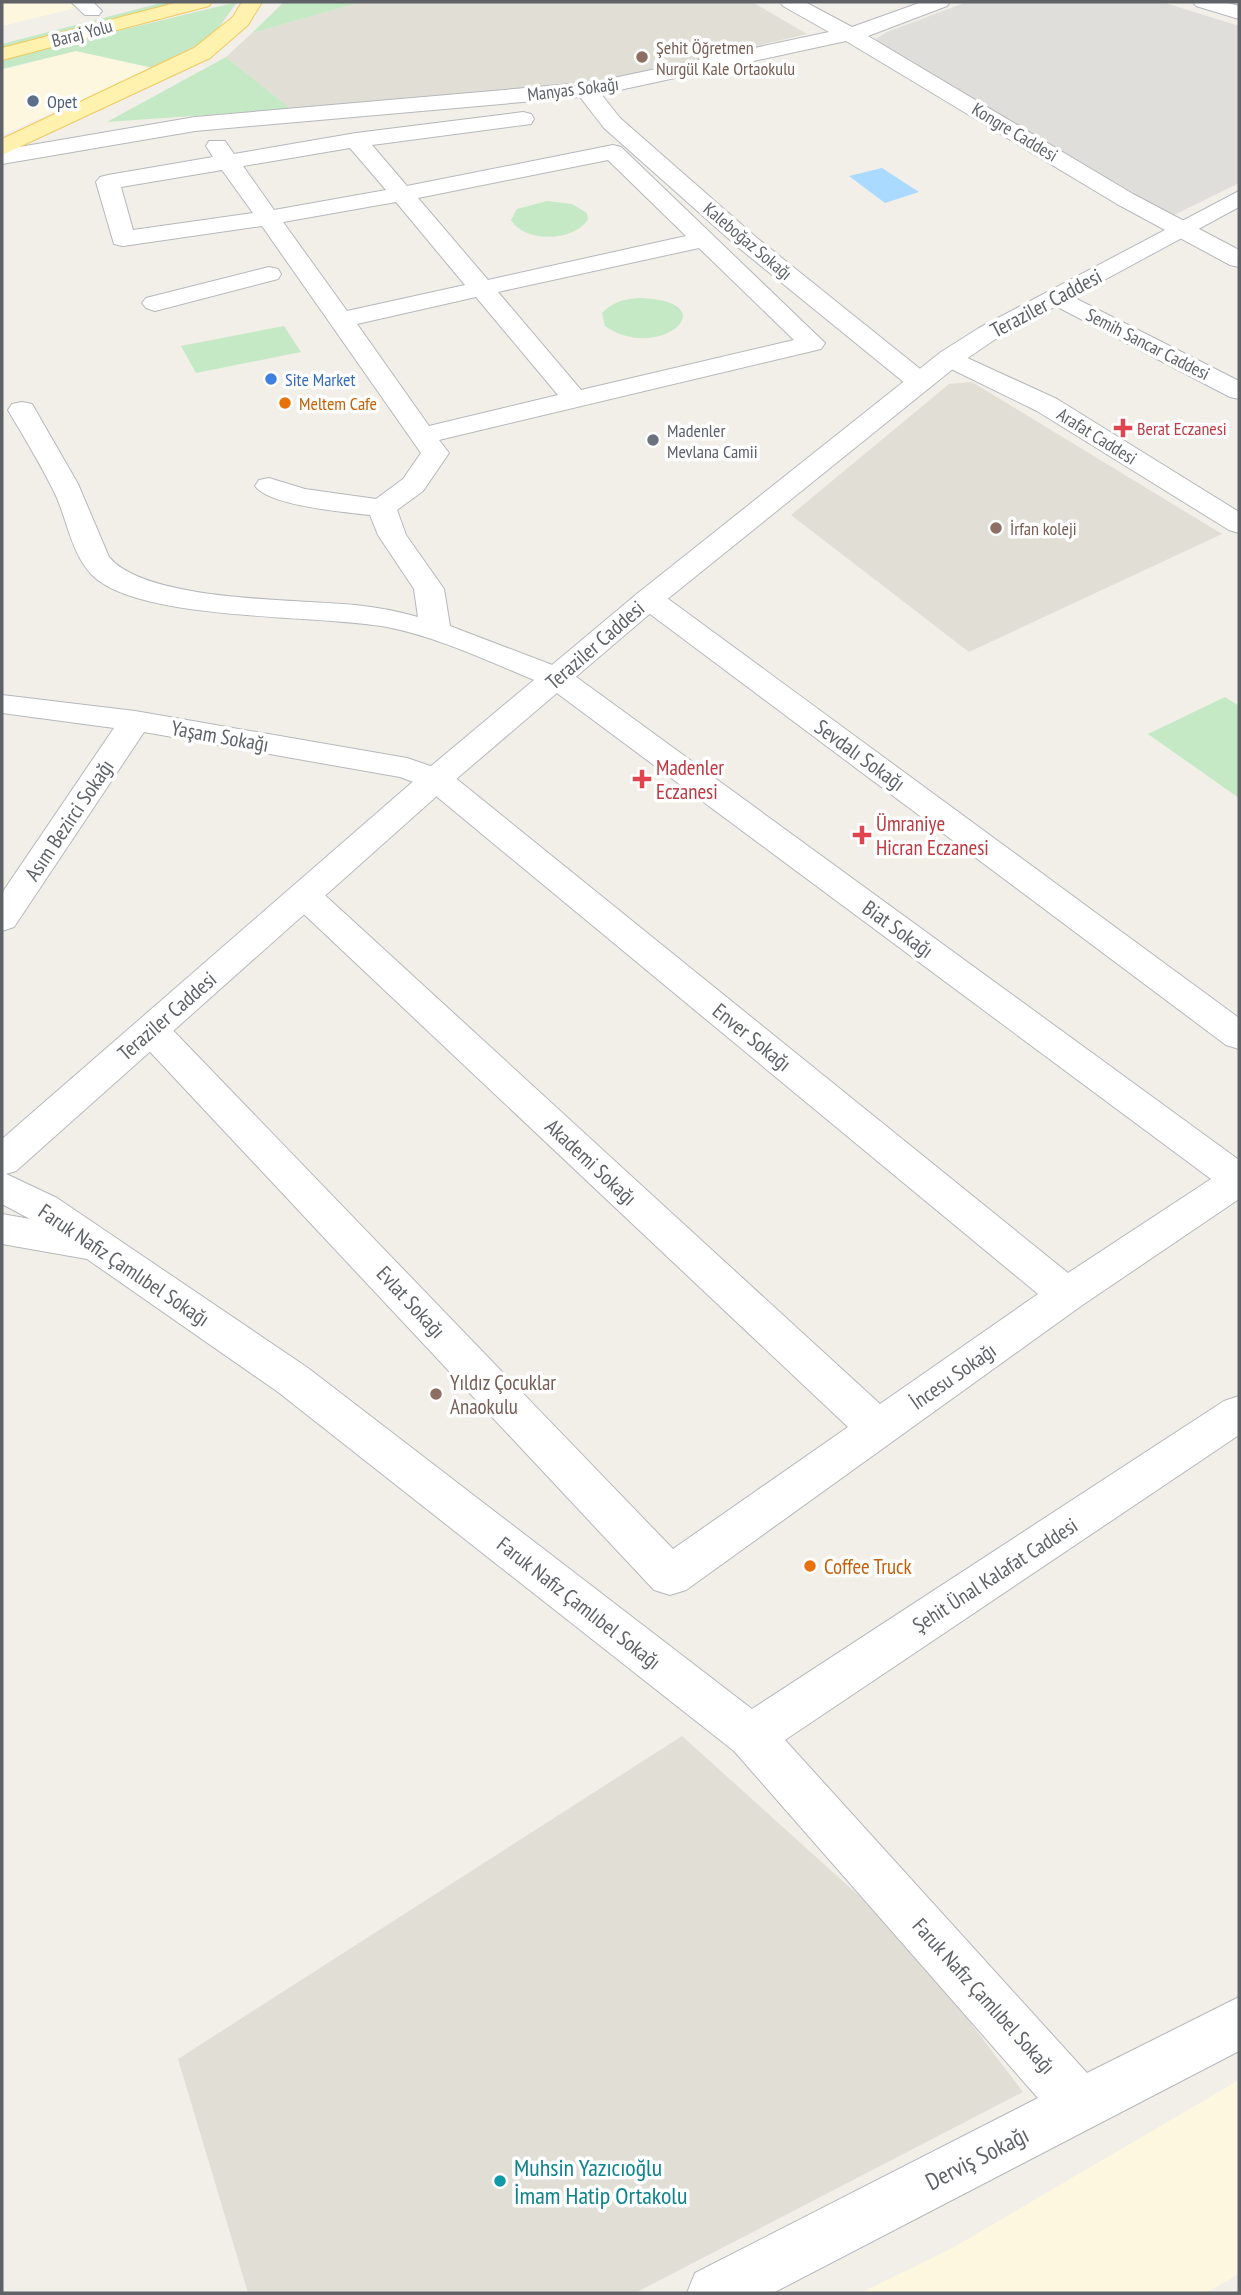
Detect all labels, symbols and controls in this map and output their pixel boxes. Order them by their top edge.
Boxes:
street label: Baraj Yolu [49,14,115,52]
place label: Şehit Öğretmen Nurgül Kale Ortaokulu [656,36,795,80]
marker: Şehit Öğretmen Nurgül Kale Ortaokulu [634,49,650,65]
street label: Manyas Sokağı [526,72,620,106]
place label: Opet [47,90,77,113]
marker: Opet [25,93,41,109]
street label: Kongre Caddesi [968,97,1062,167]
street label: Kaleboğaz Sokağı [699,197,797,285]
street label: Teraziler Caddesi [986,262,1106,344]
street label: Semih Sancar Caddesi [1082,303,1214,385]
place label: Site Market [285,368,356,391]
marker: Site Market [263,371,279,387]
place label: Meltem Cafe [299,392,377,415]
marker: Meltem Cafe [277,395,293,411]
street label: Arafat Caddesi [1053,403,1141,469]
place label: Berat Eczanesi [1137,417,1227,440]
place label: Madenler Mevlana Camii [667,419,758,463]
marker: Berat Eczanesi [1115,420,1131,436]
marker: Madenler Mevlana Camii [645,432,661,448]
place label: İrfan koleji [1010,517,1077,540]
marker: İrfan koleji [988,520,1004,536]
street label: Teraziler Caddesi [540,595,650,695]
street label: Sevdalı Sokağı [810,713,910,797]
street label: Yaşam Sokağı [169,714,271,758]
street label: Asım Bezirci Sokağı [18,754,120,886]
place label: Madenler Eczanesi [656,754,724,805]
marker: Madenler Eczanesi [634,771,650,787]
place label: Ümraniye Hicran Eczanesi [876,810,989,861]
marker: Ümraniye Hicran Eczanesi [854,827,870,843]
street label: Biat Sokağı [857,894,939,964]
street label: Teraziler Caddesi [112,966,222,1066]
street label: Enver Sokağı [707,997,797,1077]
street label: Akademi Sokağı [540,1113,642,1211]
street label: Faruk Nafiz Çamlıbel Sokağı [33,1198,215,1332]
street label: Evlat Sokağı [371,1260,451,1344]
street label: İncesu Sokağı [905,1337,1001,1415]
place label: Yıldız Çocuklar Anaokulu [450,1369,556,1420]
marker: Yıldız Çocuklar Anaokulu [428,1386,444,1402]
street label: Şehit Ünal Kalafat Caddesi [907,1512,1083,1638]
street label: Faruk Nafiz Çamlıbel Sokağı [492,1531,666,1675]
place label: Coffee Truck [824,1553,912,1580]
marker: Coffee Truck [802,1558,818,1574]
street label: Faruk Nafiz Çamlıbel Sokağı [907,1912,1061,2080]
street label: Derviş Sokağı [920,2119,1034,2197]
place label: Muhsin Yazıcıoğlu İmam Hatip Ortakolu [514,2152,687,2211]
marker: Muhsin Yazıcıoğlu İmam Hatip Ortakolu [492,2173,508,2189]

